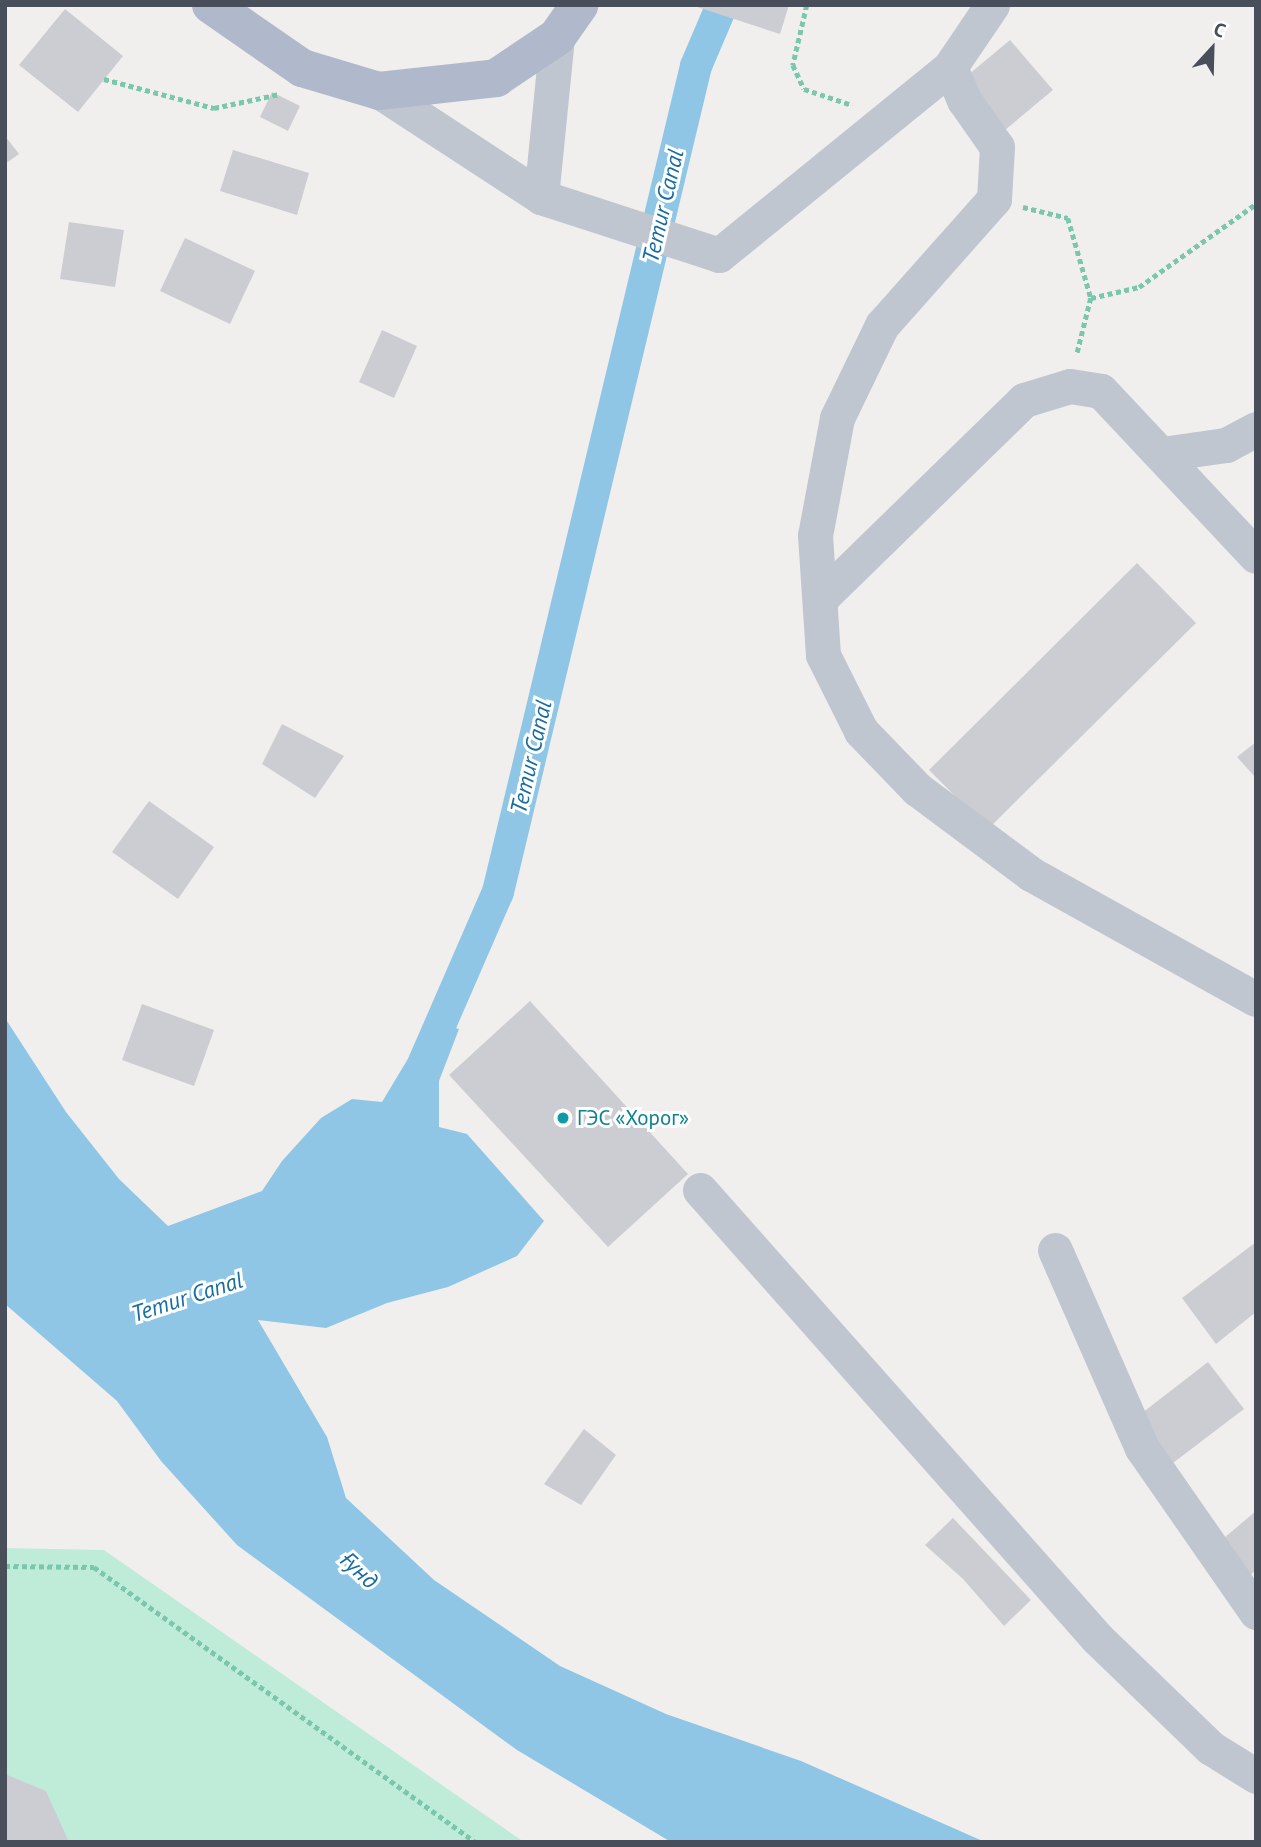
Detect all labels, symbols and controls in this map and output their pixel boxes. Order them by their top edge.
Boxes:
north arrow [1177,14,1247,84]
text: С [1210,16,1229,43]
water label: Temur Canal [637,147,689,265]
water label: Temur Canal [505,698,557,816]
place label: ГЭС «Хорог» [577,1105,690,1131]
marker: ГЭС «Хорог» [555,1110,571,1126]
water label: Temur Canal [128,1266,246,1328]
water label: Ғунд [334,1546,384,1594]

